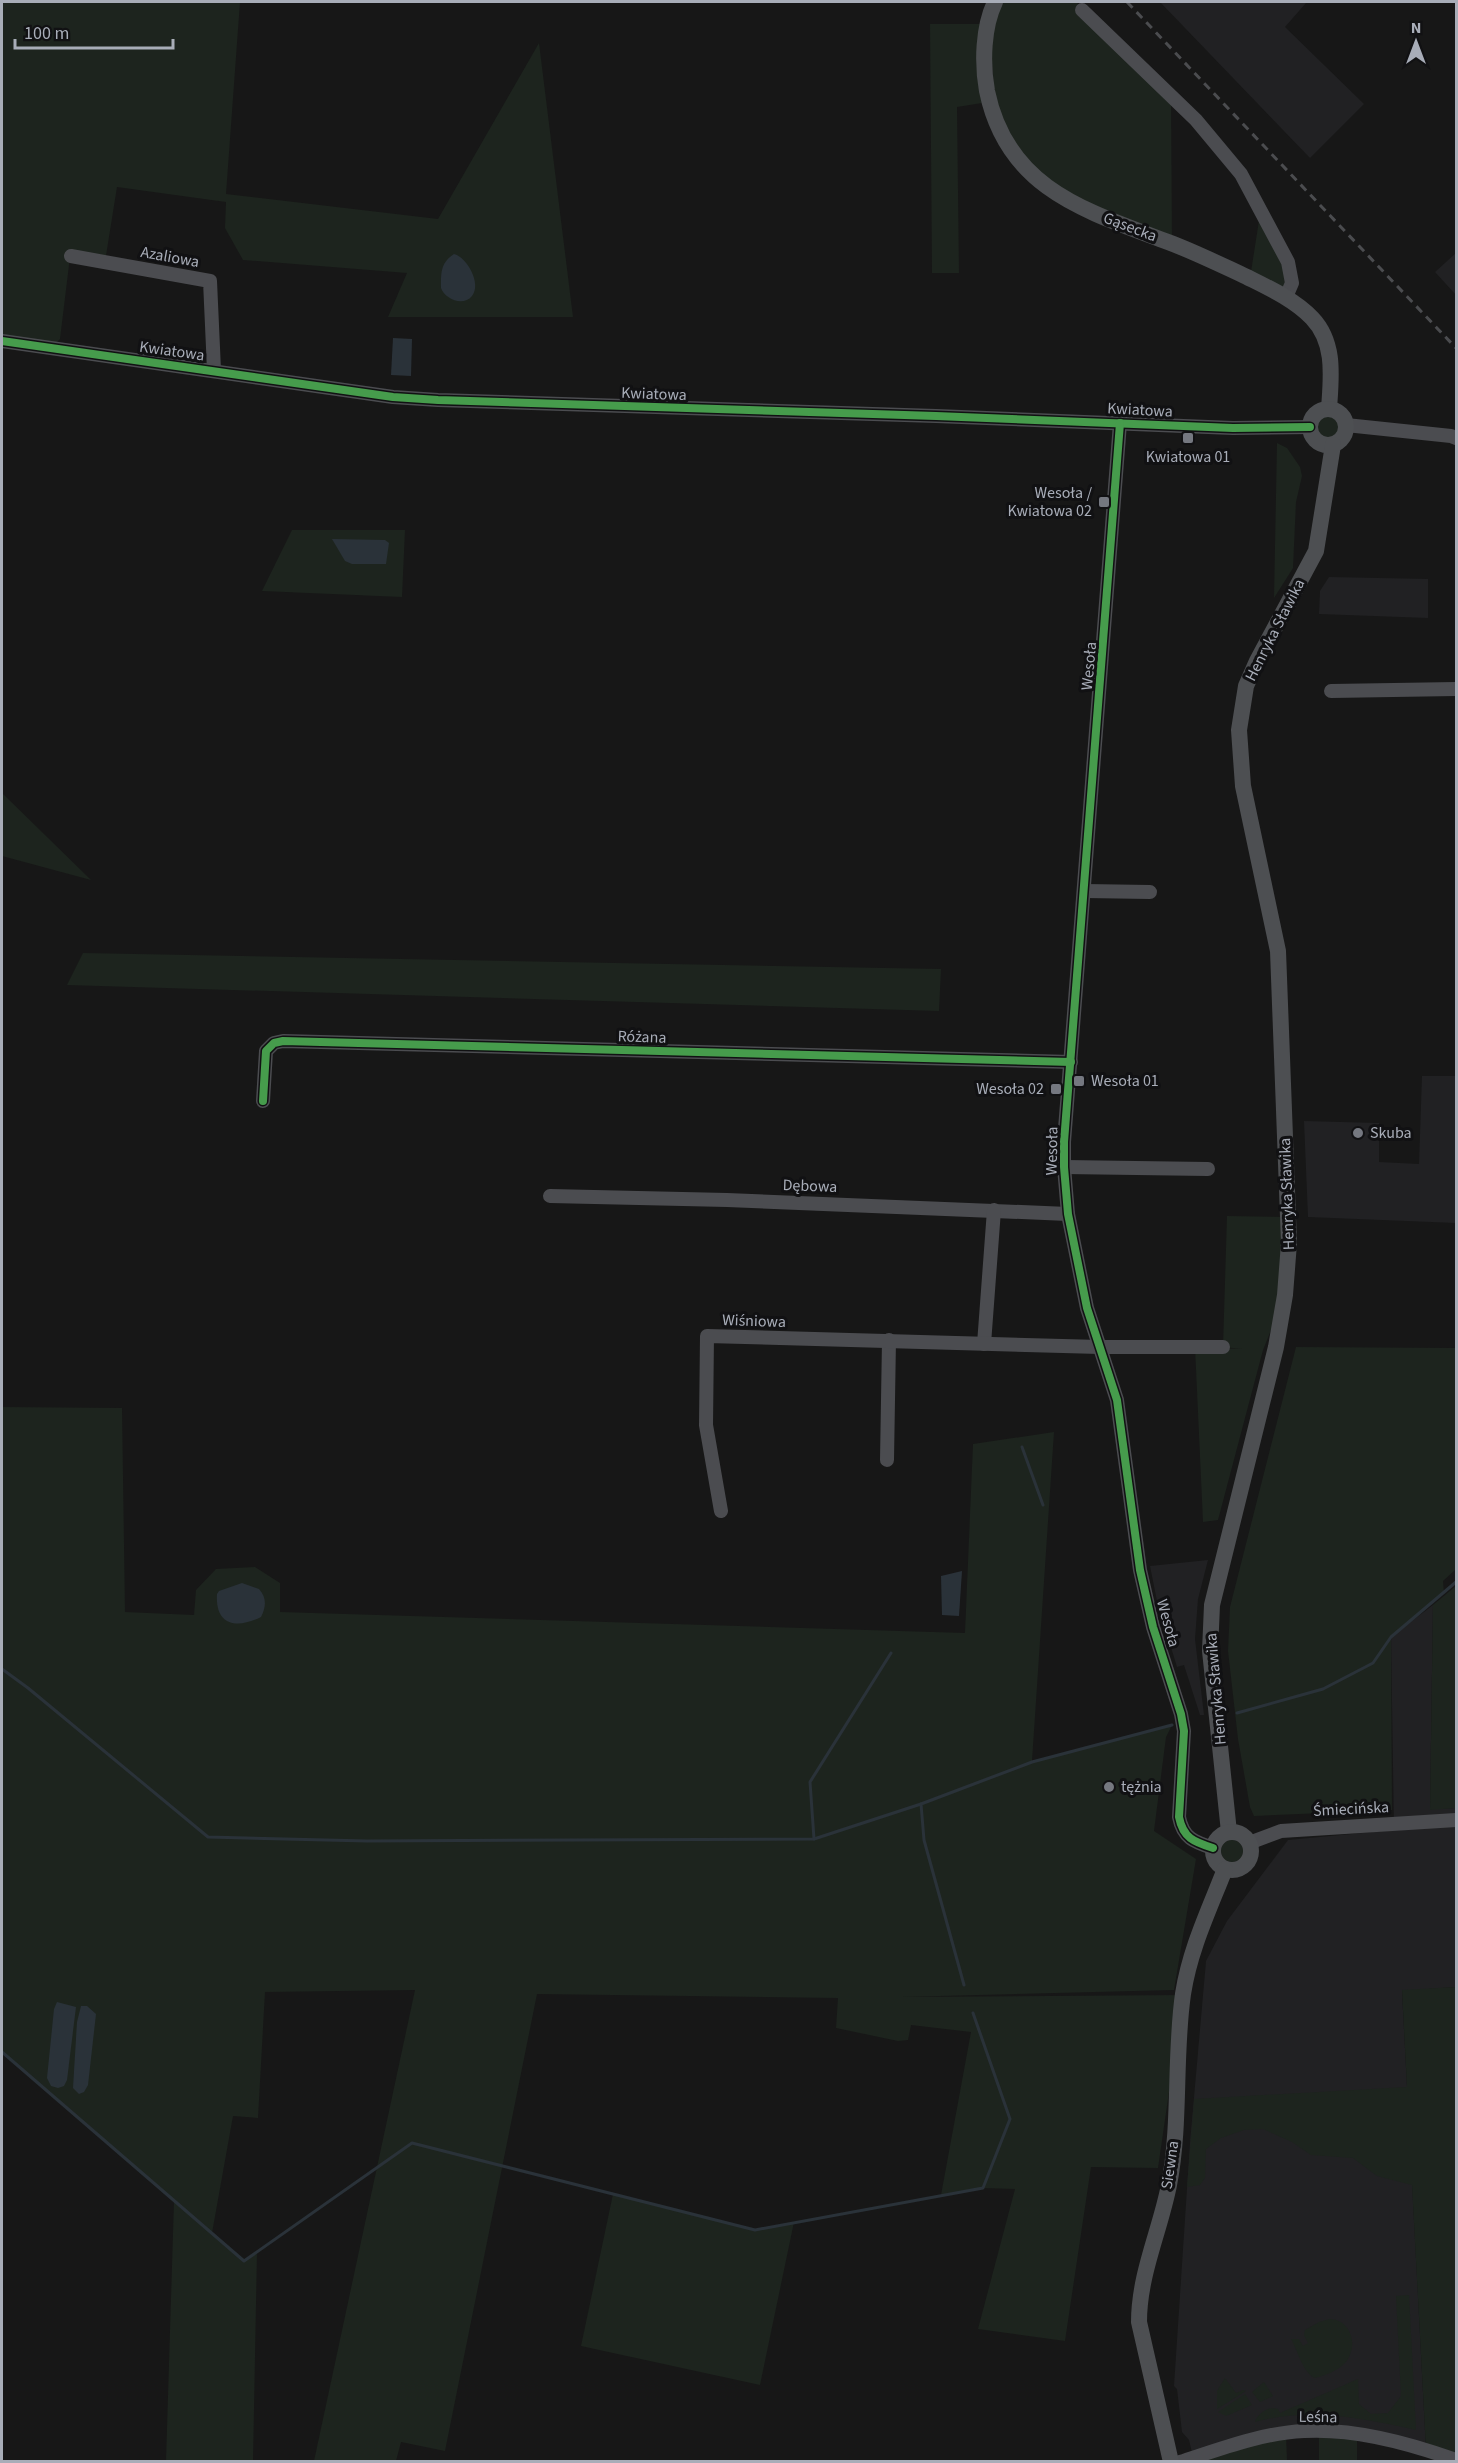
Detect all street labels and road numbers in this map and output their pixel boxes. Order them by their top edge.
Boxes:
street label: Gąsecka [1100,207,1160,247]
street label: Azaliowa [139,241,201,273]
street label: Kwiatowa [138,336,206,366]
street label: Kwiatowa [621,382,687,406]
street label: Kwiatowa [1107,397,1173,423]
street label: Henryka Sławika [1240,575,1310,685]
street label: Wesoła [1076,641,1102,691]
street label: Różana [617,1025,667,1049]
street label: Wesoła [1041,1126,1063,1176]
street label: Henryka Sławika [1274,1138,1300,1250]
street label: Dębowa [782,1174,838,1198]
street label: Wiśniowa [722,1309,786,1333]
street label: Wesoła [1151,1597,1185,1649]
street label: Henryka Sławika [1200,1632,1232,1746]
street label: Śmiecińska [1312,1796,1390,1822]
street label: Siewna [1156,2139,1184,2191]
street label: Leśna [1298,2406,1338,2428]

